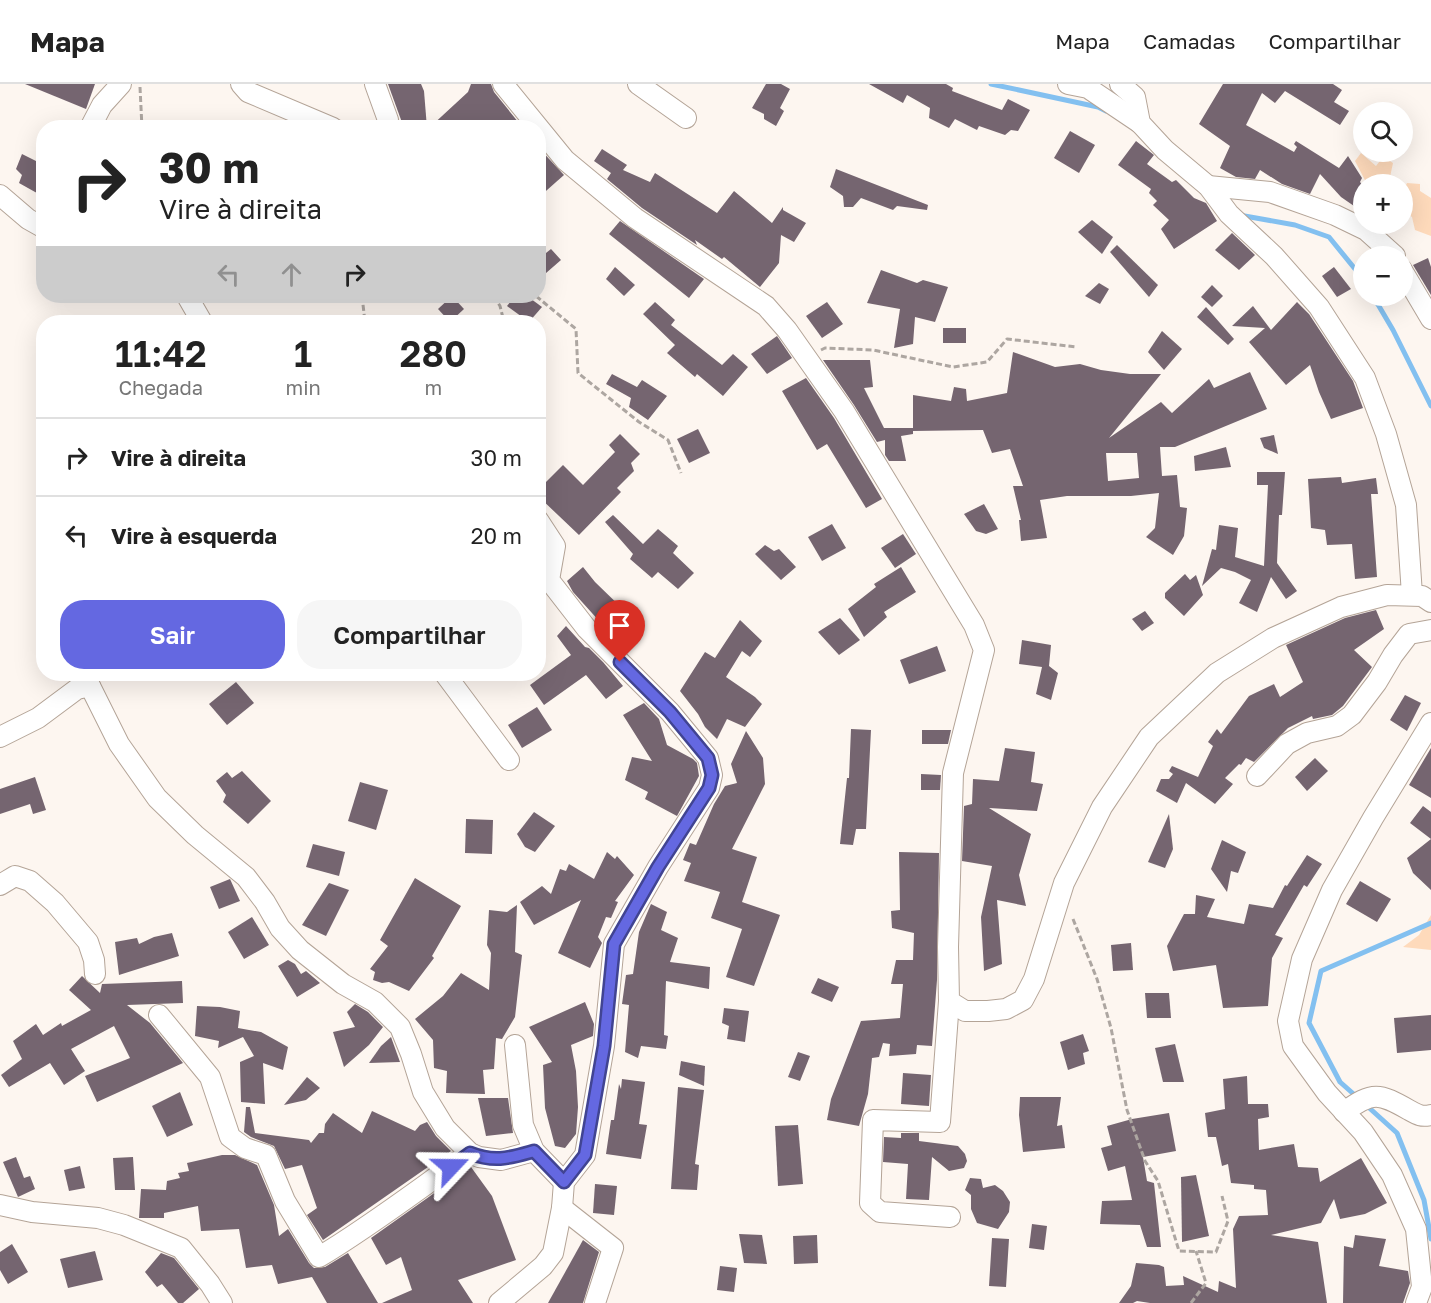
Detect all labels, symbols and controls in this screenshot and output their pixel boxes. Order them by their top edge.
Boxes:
text: Mapa [30,25,105,58]
text: Mapa [1055,28,1110,54]
text: Camadas [1143,28,1235,54]
text: Compartilhar [1268,28,1401,54]
map controls [1353,102,1413,306]
button: search [1353,102,1413,162]
text: 30 m [159,142,259,192]
icon: right [60,144,138,222]
button: + [1353,174,1413,234]
text: Vire à direita [159,193,322,225]
button: − [1353,246,1413,306]
icon: left [212,258,245,291]
icon: ahead [275,258,308,291]
icon: right [338,258,371,291]
text: 11:42 [115,332,207,375]
text: 1 [294,332,312,375]
text: 280 [400,332,467,375]
text: Chegada [118,375,203,399]
text: min [286,375,321,399]
text: m [425,375,442,399]
icon: right [60,441,93,474]
text: Vire à direita [111,444,246,471]
text: 30 m [471,444,522,471]
icon: left [60,519,93,552]
text: Vire à esquerda [111,522,277,549]
text: 20 m [471,522,522,549]
button: Sair [60,600,285,669]
button: Compartilhar [297,600,522,669]
pin [594,600,645,662]
icon: arrive [603,609,636,642]
position arrow [419,1135,483,1199]

